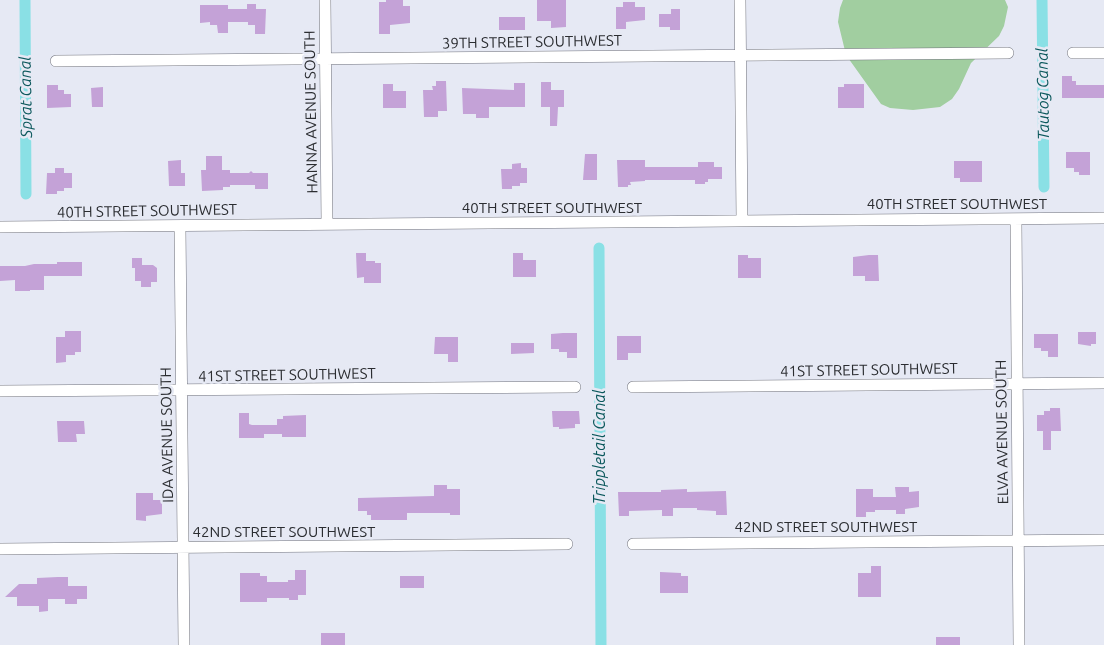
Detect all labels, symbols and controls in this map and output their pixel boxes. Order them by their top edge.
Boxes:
street label: HANNA AVENUE SOUTH [301,30,321,194]
street label: 39TH STREET SOUTHWEST [442,31,622,53]
water label: Tautog Canal [1033,48,1053,140]
water label: Sprat Canal [16,56,36,138]
street label: 40TH STREET SOUTHWEST [867,195,1047,213]
street label: 40TH STREET SOUTHWEST [462,199,642,217]
street label: 40TH STREET SOUTHWEST [57,200,237,222]
street label: 41ST STREET SOUTHWEST [780,359,958,381]
street label: ELVA AVENUE SOUTH [992,359,1012,505]
street label: 41ST STREET SOUTHWEST [198,364,376,386]
street label: IDA AVENUE SOUTH [157,367,177,503]
water label: Trippletail Canal [590,390,610,504]
street label: 42ND STREET SOUTHWEST [735,518,917,536]
street label: 42ND STREET SOUTHWEST [193,523,375,541]

